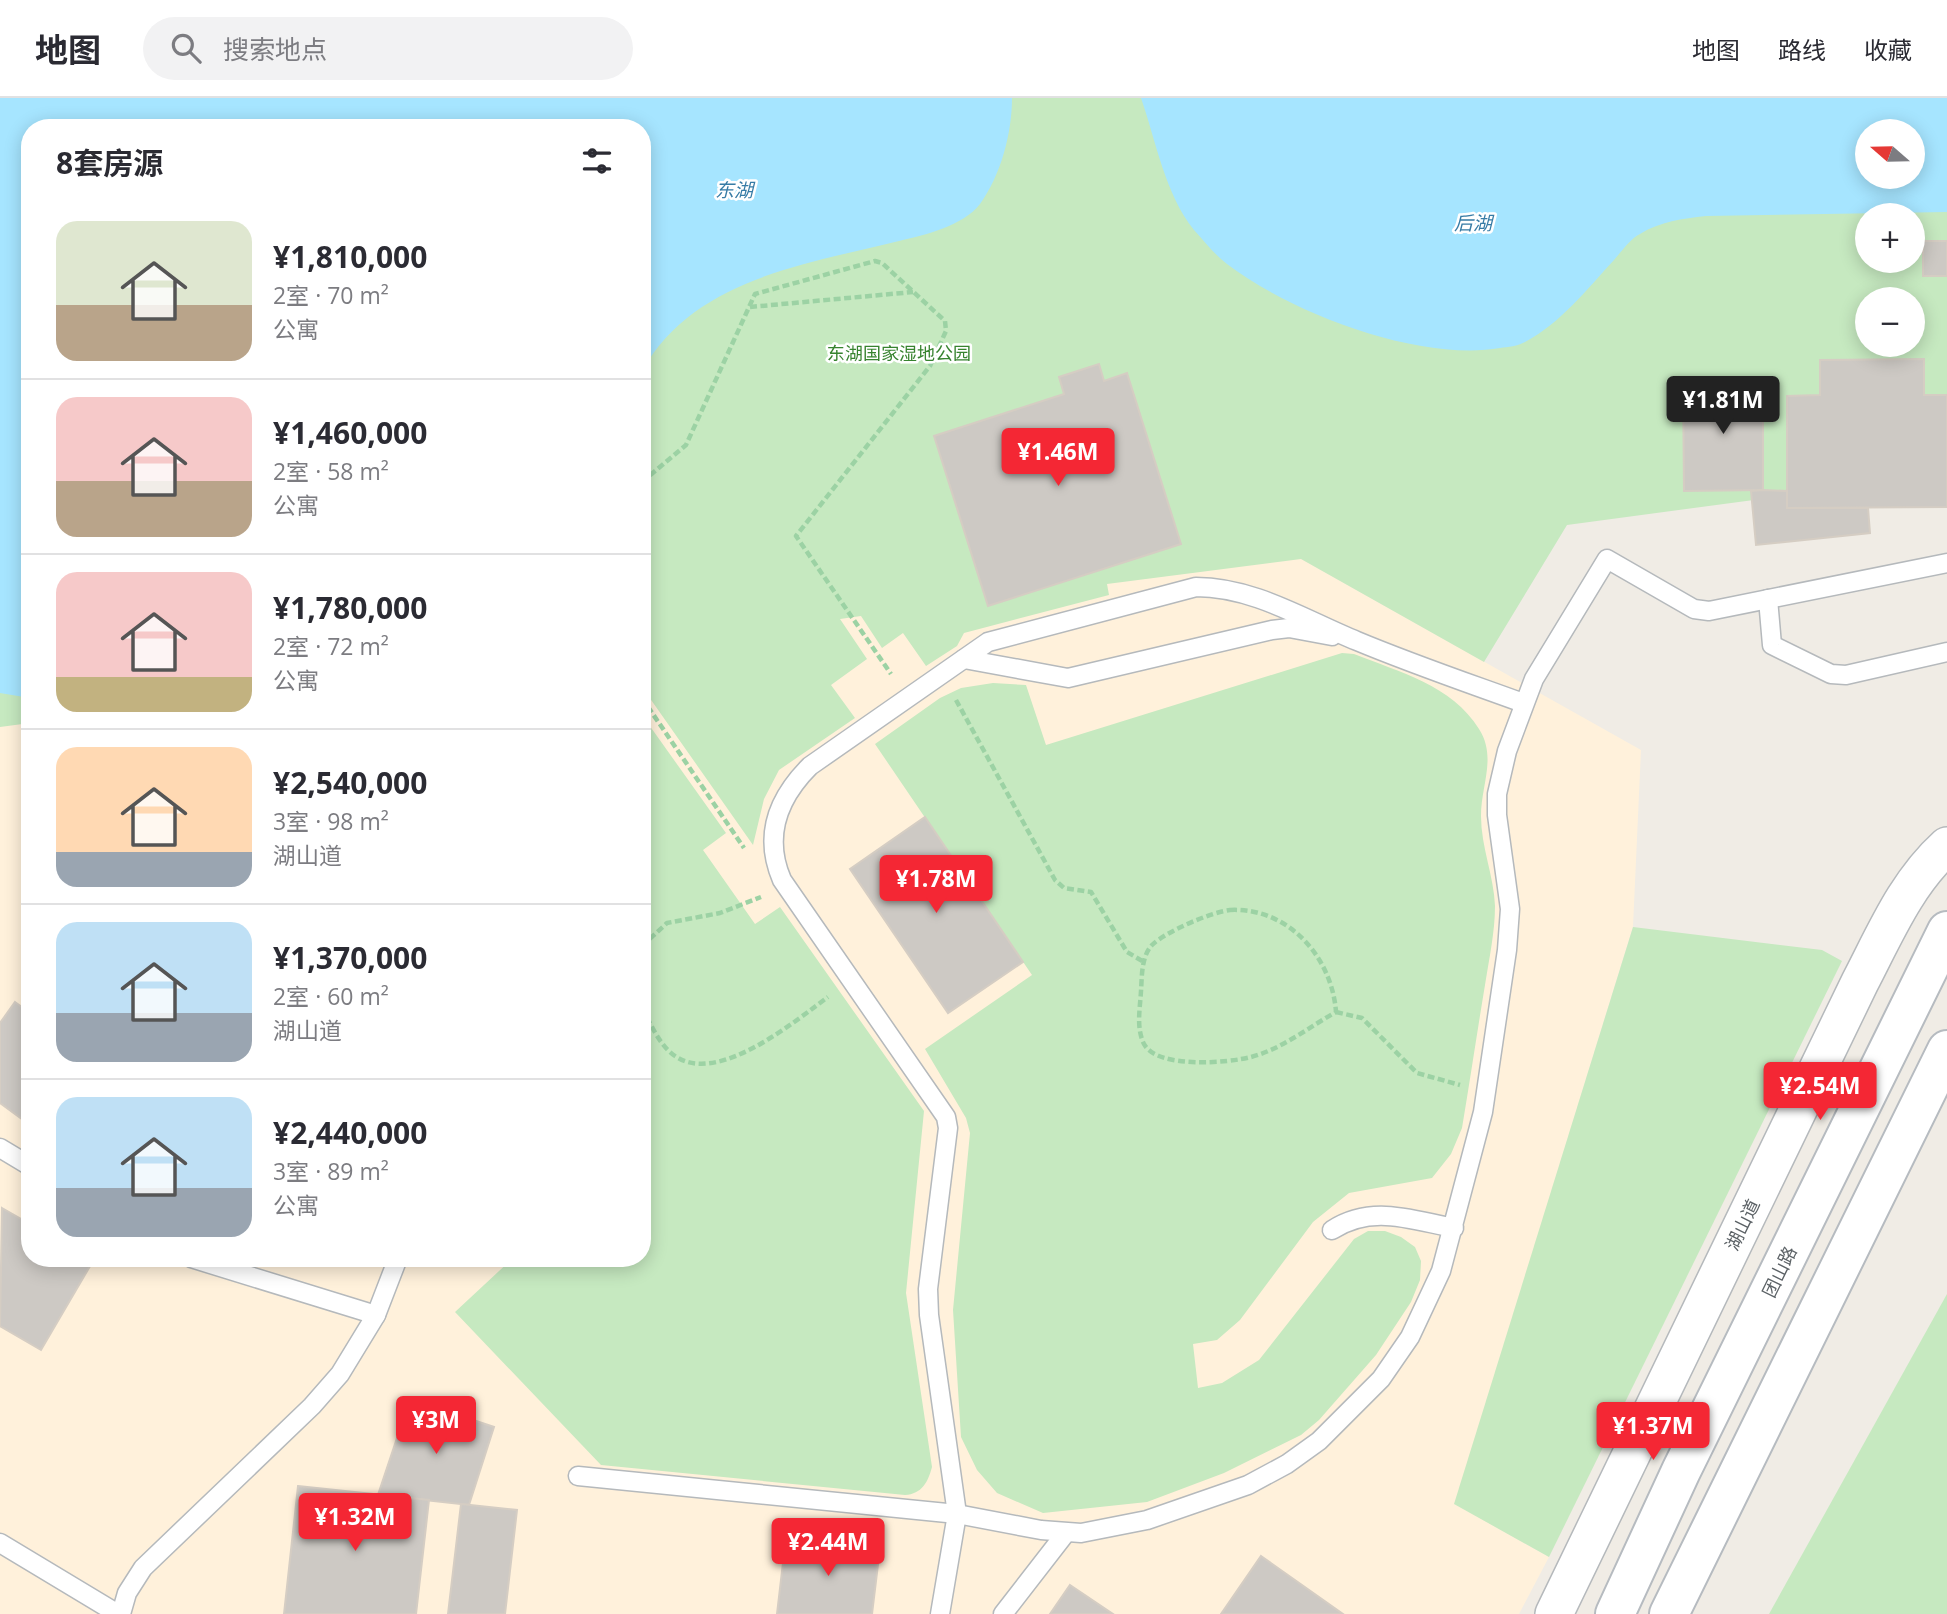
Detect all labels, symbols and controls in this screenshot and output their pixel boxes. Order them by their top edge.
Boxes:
search box [143,17,633,80]
text: 地图 [35,27,101,72]
icon: search [167,29,205,67]
text: 搜索地点 [223,31,327,67]
text: 地图 [1692,33,1740,66]
text: 路线 [1778,33,1826,66]
text: 收藏 [1864,33,1912,66]
north arrow [1855,119,1925,189]
map controls [1855,119,1925,357]
text: 8套房源 [56,142,163,183]
icon: filters [578,142,616,180]
water label: 东湖 [715,177,756,203]
button: + [1855,203,1925,273]
water label: 后湖 [1454,210,1495,236]
text: ¥1,810,000 [273,236,427,277]
icon: home [112,249,196,333]
text: 2室 · 70 m² [273,279,389,311]
button: − [1855,287,1925,357]
text: 公寓 [273,313,319,345]
park label: 东湖国家湿地公园 [827,341,971,365]
pin: ¥1.81M [1666,376,1780,436]
text: ¥1.81M [1683,383,1763,415]
text: ¥1,460,000 [273,412,427,453]
icon: home [112,425,196,509]
pin: ¥1.46M [1001,428,1115,488]
text: ¥1.46M [1018,435,1098,467]
text: 2室 · 58 m² [273,455,389,487]
text: 公寓 [273,489,319,521]
text: ¥1,780,000 [273,587,427,628]
icon: home [112,600,196,684]
text: 2室 · 72 m² [273,630,389,662]
text: 公寓 [273,664,319,696]
text: ¥2,540,000 [273,762,427,803]
icon: home [112,775,196,859]
text: 3室 · 98 m² [273,805,389,837]
text: 湖山道 [273,839,342,871]
pin: ¥1.78M [879,856,993,915]
text: ¥1.78M [896,862,976,894]
text: ¥1,370,000 [273,937,427,978]
icon: home [112,950,196,1034]
text: 2室 · 60 m² [273,980,389,1012]
text: 湖山道 [273,1014,342,1046]
pin: ¥2.54M [1763,1062,1877,1122]
text: ¥2.54M [1780,1069,1860,1101]
text: ¥2,440,000 [273,1112,427,1153]
icon: home [112,1125,196,1209]
text: 3室 · 89 m² [273,1155,389,1187]
text: 公寓 [273,1189,319,1221]
street label: 湖山道 [1719,1195,1765,1254]
street label: 团山路 [1756,1242,1802,1301]
pin: ¥3M [402,1396,470,1456]
pin: ¥1.37M [1596,1402,1710,1462]
text: ¥3M [412,1403,460,1435]
text: ¥1.37M [1613,1409,1693,1441]
pin: ¥1.32M [298,1494,412,1553]
text: ¥1.32M [315,1500,395,1532]
pin: ¥2.44M [771,1518,885,1578]
text: ¥2.44M [788,1525,868,1557]

